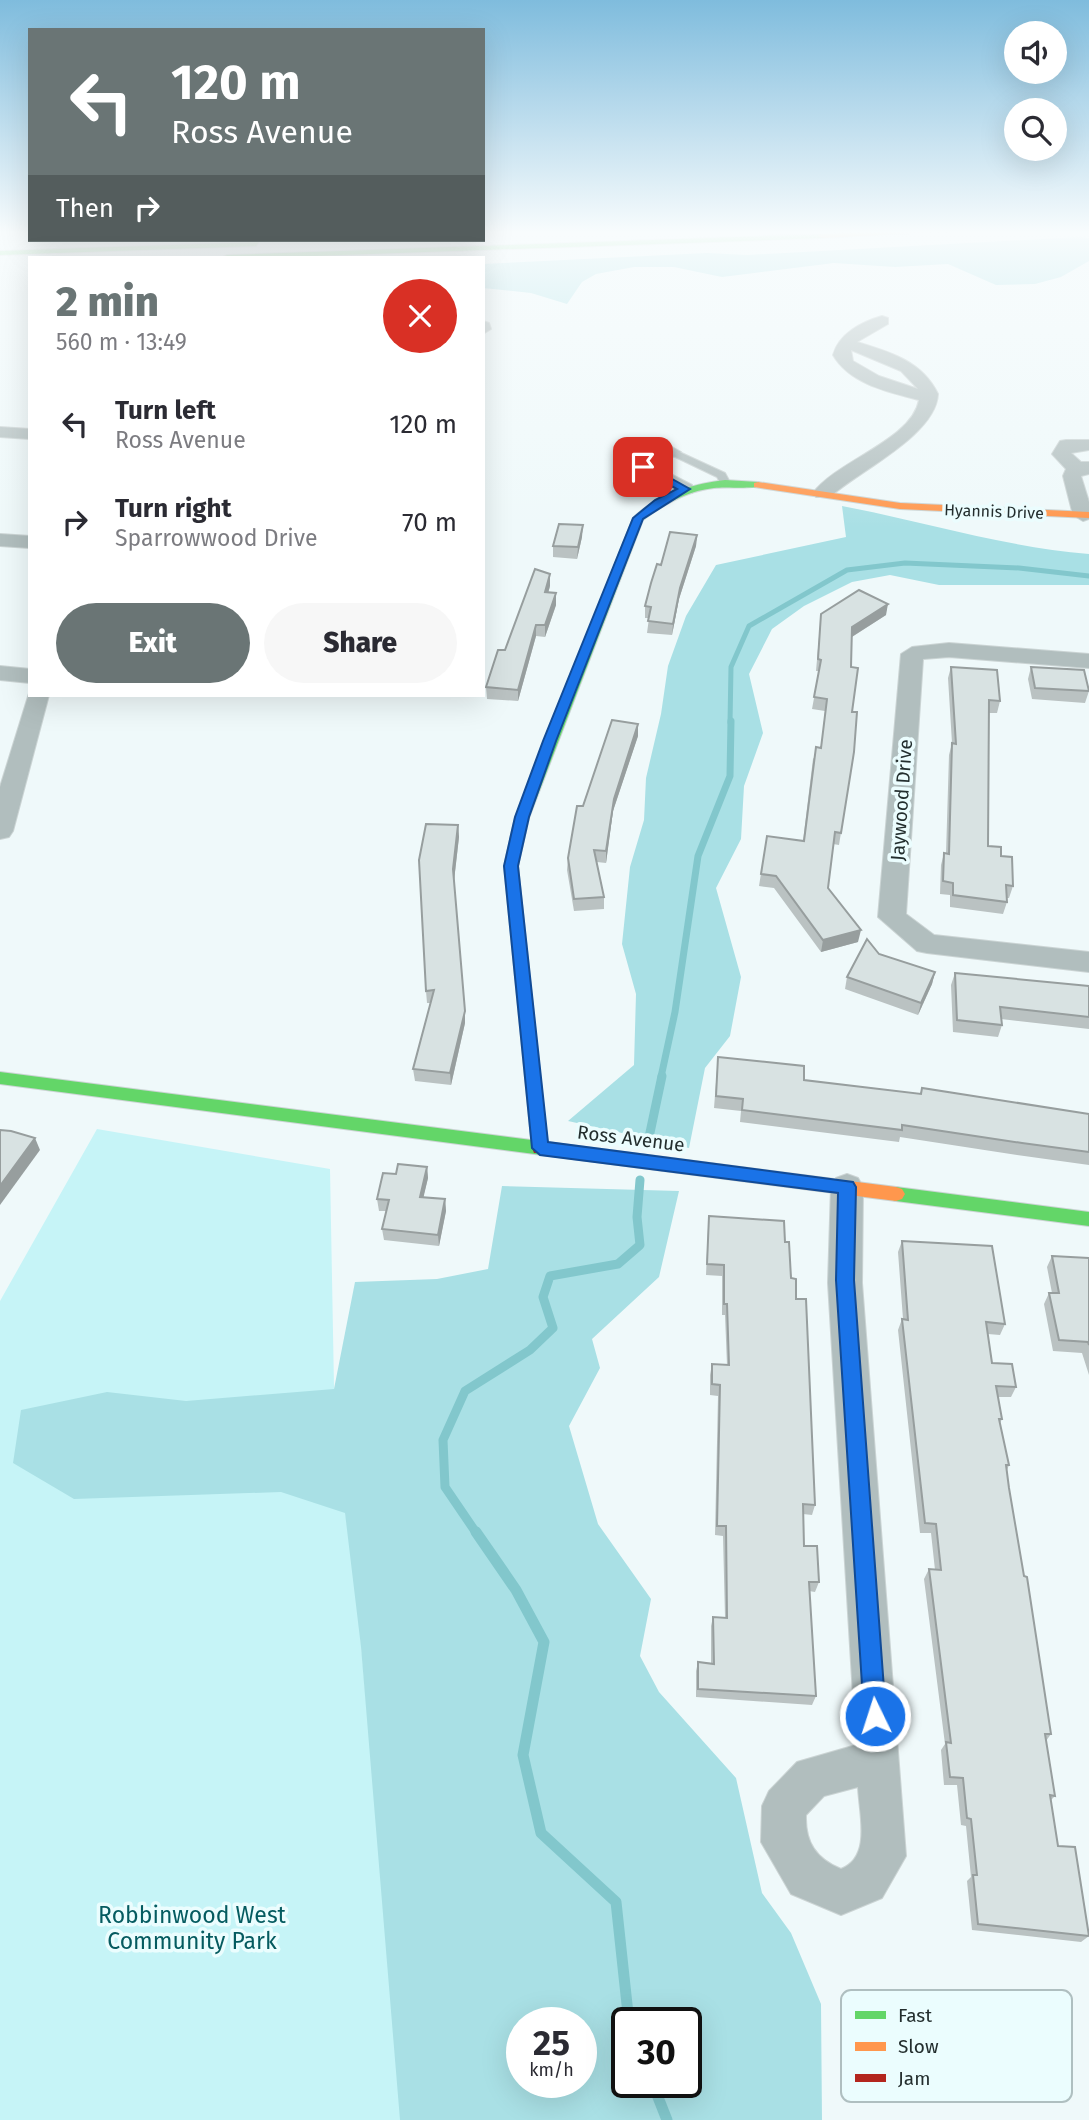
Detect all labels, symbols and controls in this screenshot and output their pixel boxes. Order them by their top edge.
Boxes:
map controls [1004,21,1067,161]
button: sound [1004,21,1067,84]
text: 120 m [171,53,301,112]
icon: left [56,56,147,147]
button: search [1004,98,1067,161]
text: Ross Avenue [171,113,353,151]
icon: right [128,189,166,227]
text: Then [56,193,114,224]
text: 2 min [56,277,159,327]
button: close [383,279,457,353]
text: 560 m · 13:49 [56,328,187,356]
text: Turn left [115,395,216,426]
icon: left [56,405,94,443]
text: 120 m [389,409,457,440]
text: Ross Avenue [115,426,246,454]
pin [613,437,673,497]
icon: arrive [624,448,662,486]
text: Turn right [115,493,232,524]
street label: Hyannis Drive [944,500,1044,523]
icon: right [56,503,94,541]
text: 70 m [402,507,457,538]
text: Sparrowwood Drive [115,524,318,552]
button: Exit [56,603,250,683]
button: Share [264,603,457,683]
street label: Jaywood Drive [886,738,917,862]
street label: Ross Avenue [576,1121,686,1156]
position arrow [838,1679,912,1753]
park label: Robbinwood West Community Park [98,1901,287,1955]
legend [841,1990,1072,2102]
text: Fast [898,2004,932,2027]
speed limit sign: 30 [611,2007,702,2098]
text: 25 [533,2022,570,2064]
text: Slow [898,2035,939,2058]
text: km/h [529,2059,574,2081]
text: Jam [898,2067,930,2090]

